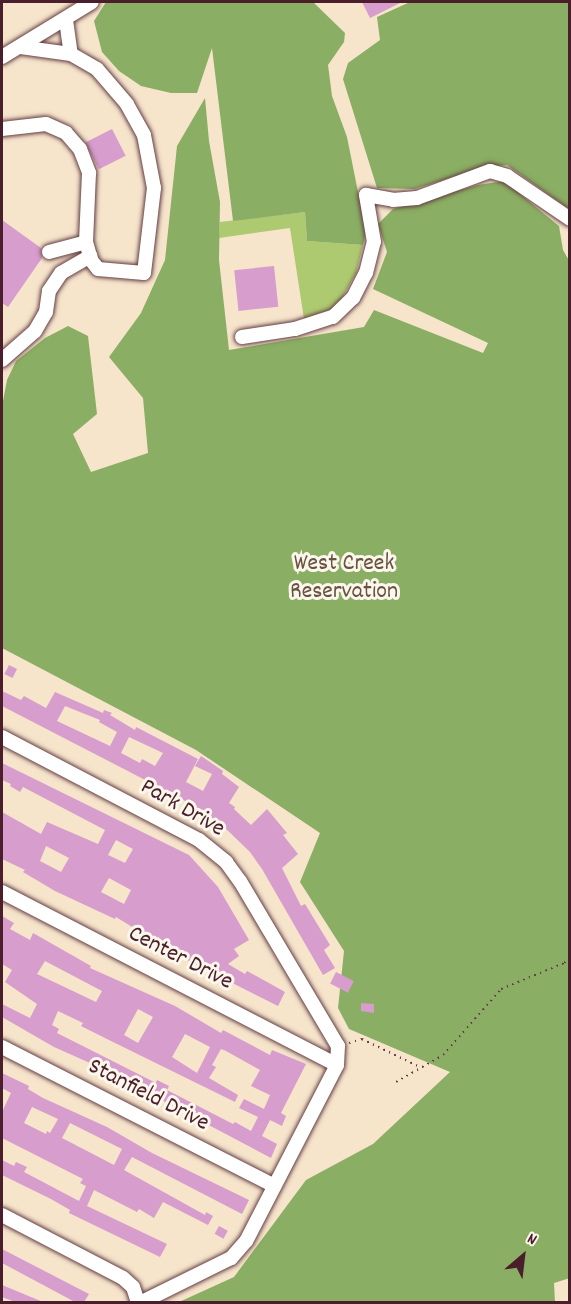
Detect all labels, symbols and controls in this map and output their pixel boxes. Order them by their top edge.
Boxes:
park label: West Creek Reservation [290,551,398,607]
street label: Park Drive [135,773,229,845]
street label: Center Drive [123,920,237,998]
street label: Stanfield Drive [83,1053,213,1139]
north arrow [493,1226,553,1286]
text: N [523,1228,541,1252]

